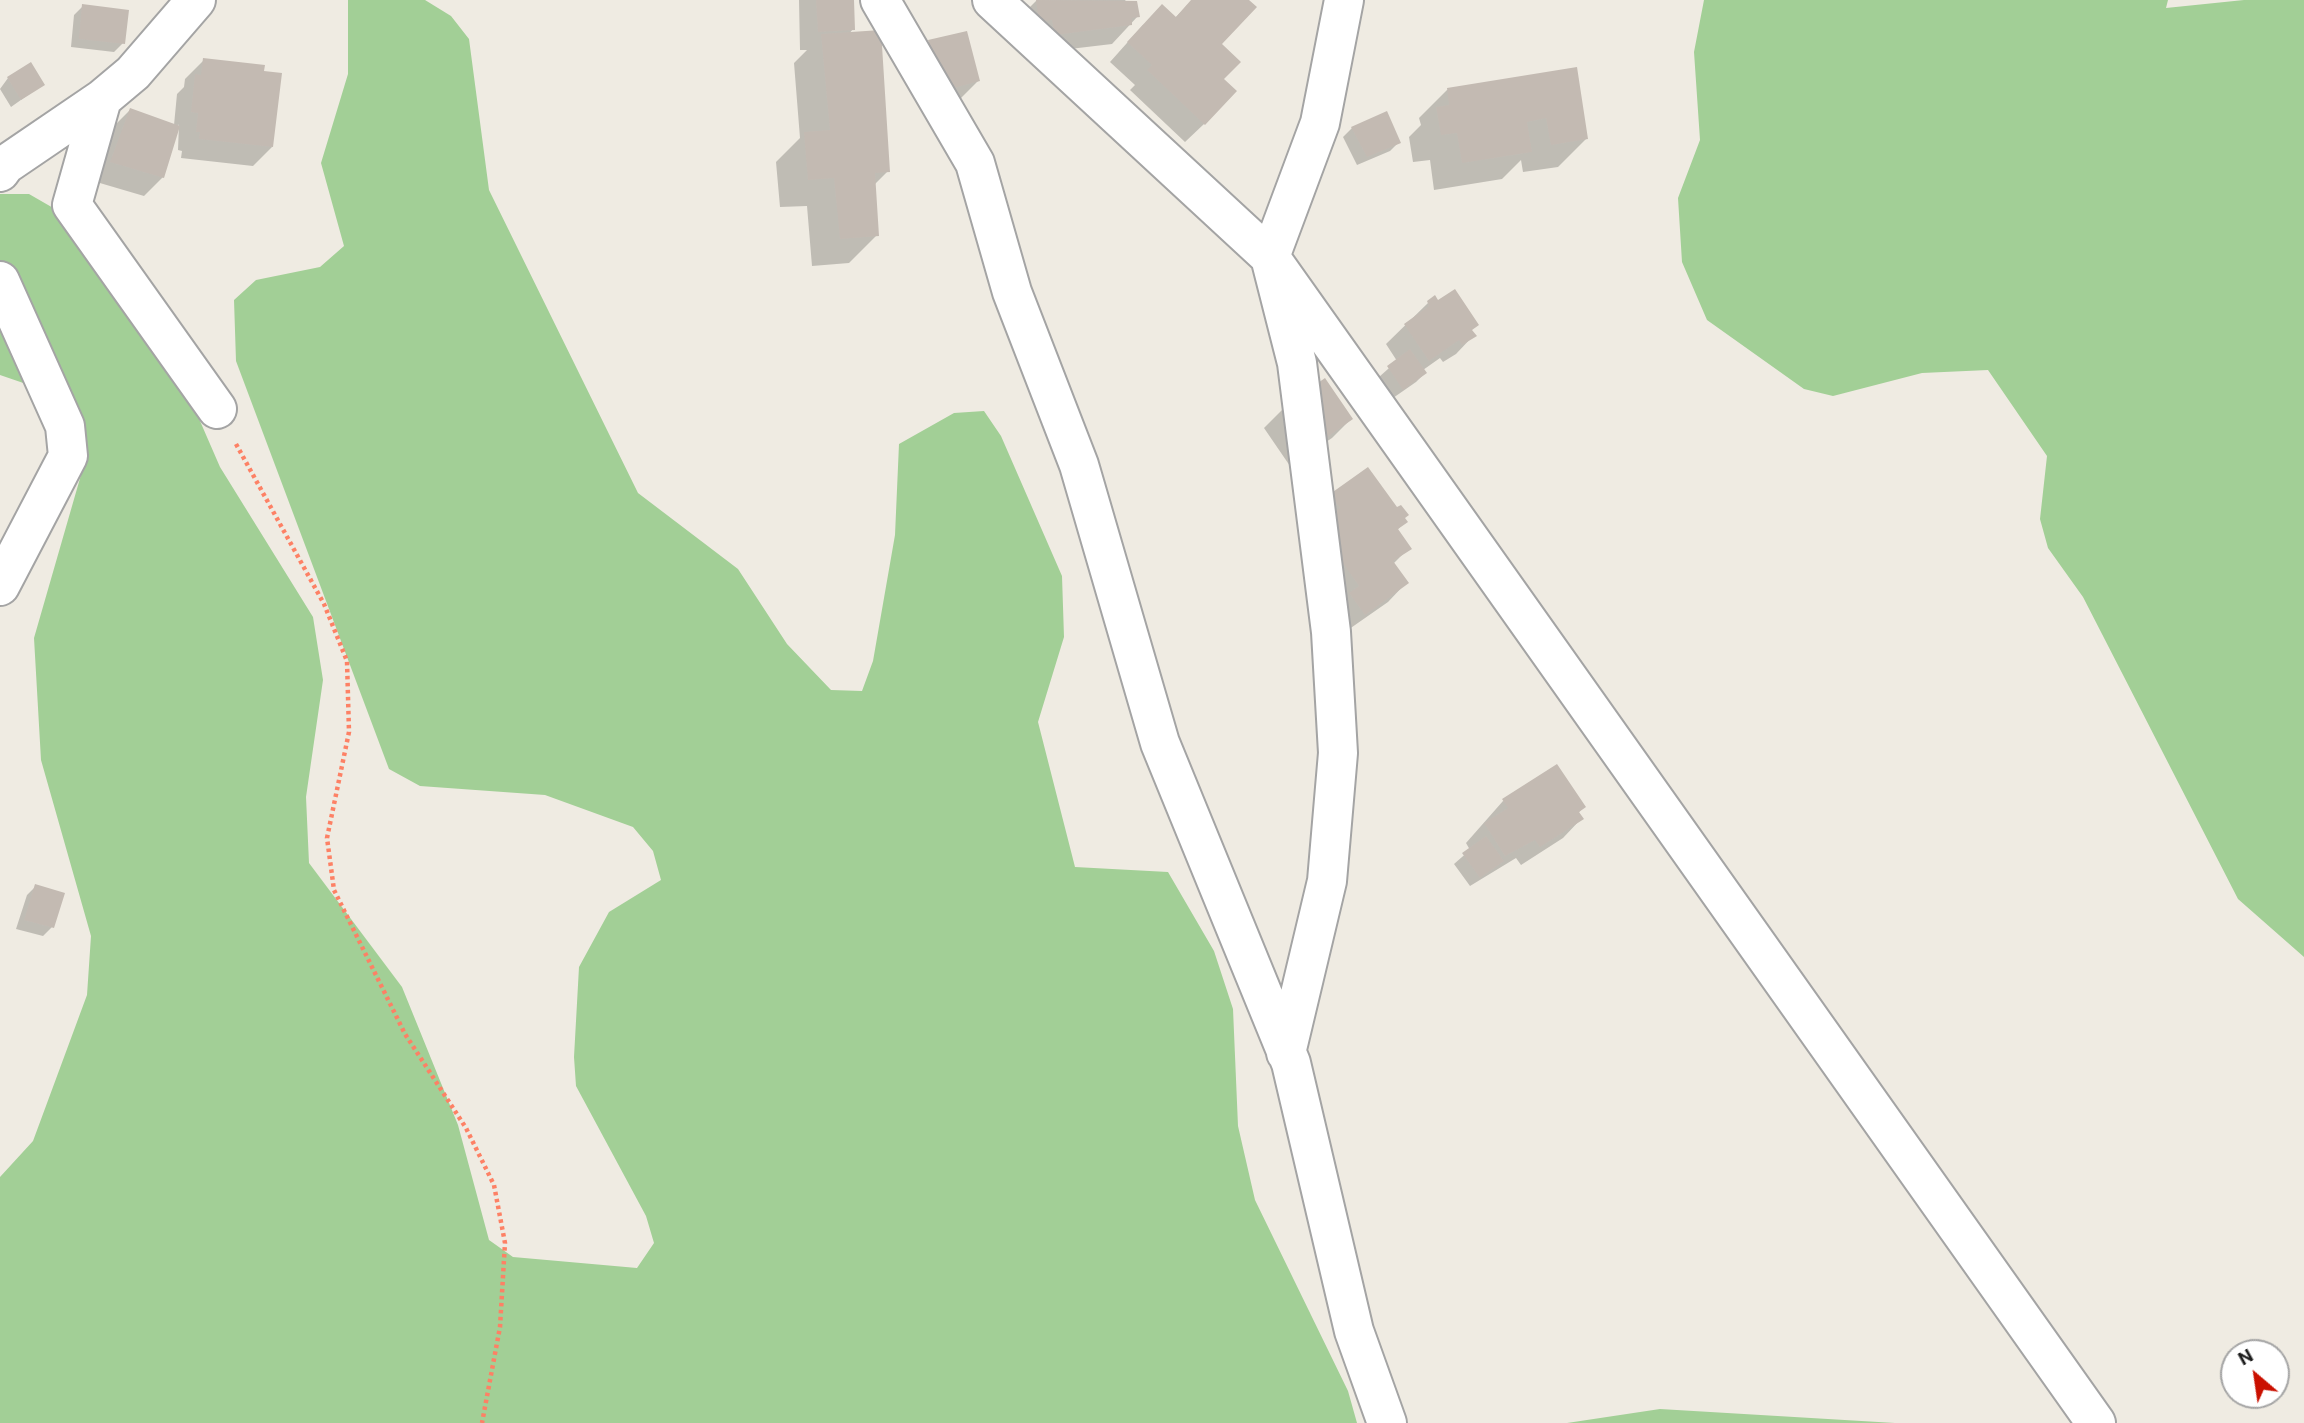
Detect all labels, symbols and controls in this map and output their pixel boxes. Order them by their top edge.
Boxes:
north arrow [2220,1339,2290,1409]
text: N [2234,1344,2257,1370]

